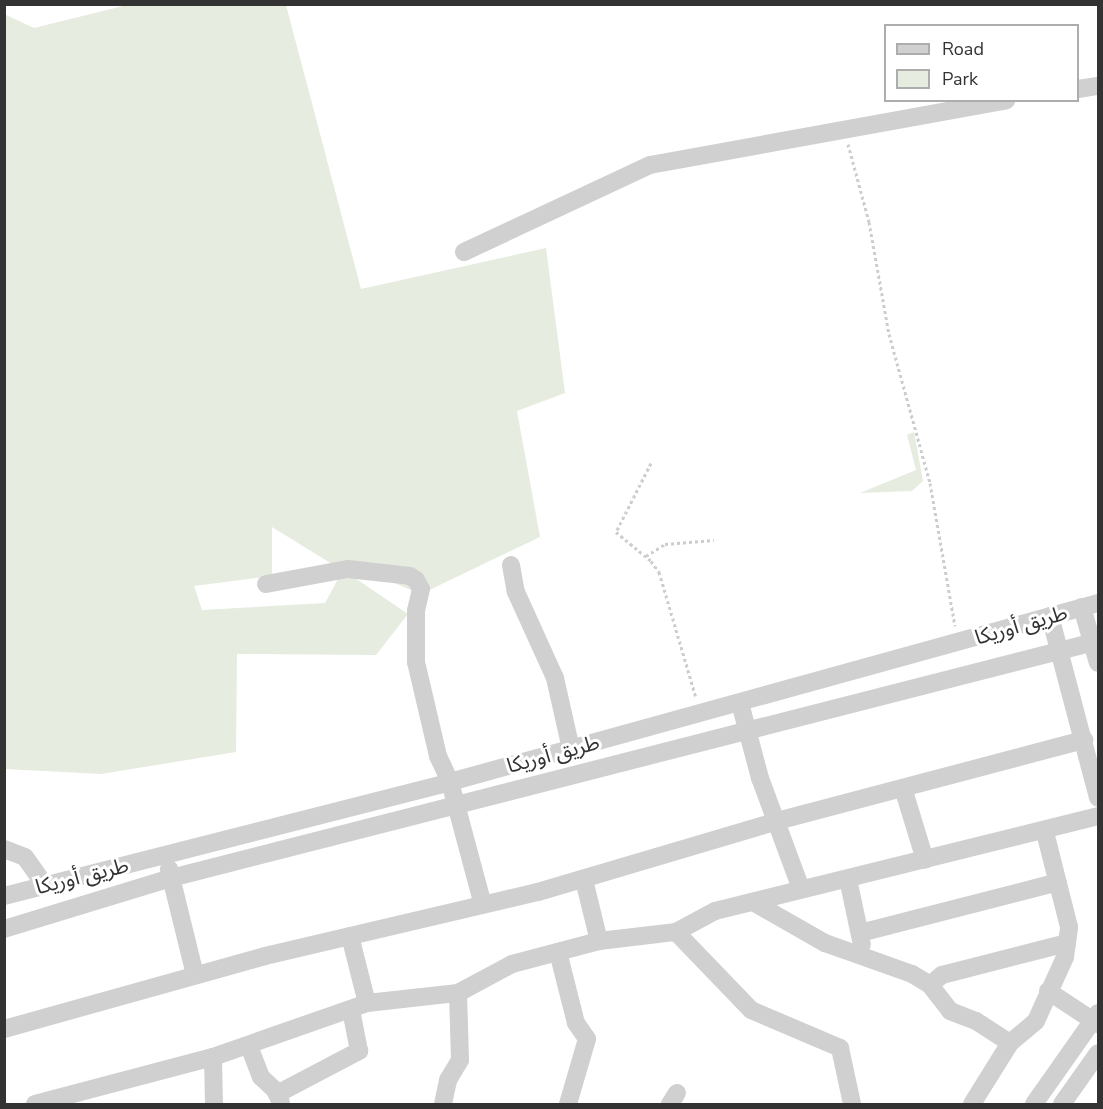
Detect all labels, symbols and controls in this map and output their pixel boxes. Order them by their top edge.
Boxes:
legend [884,24,1079,102]
text: Road [942,37,984,61]
text: Park [942,67,978,91]
street label: طريق أوريكا [972,600,1070,650]
street label: طريق أوريكا [504,730,602,778]
street label: طريق أوريكا [33,852,131,900]

